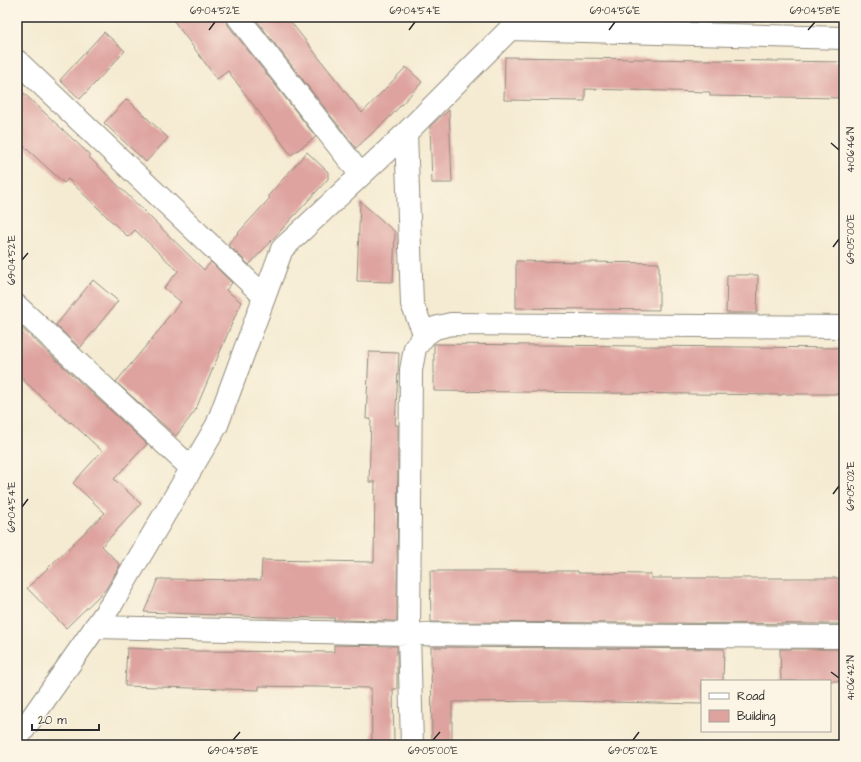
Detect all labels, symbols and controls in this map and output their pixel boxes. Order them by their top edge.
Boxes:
text: 69°04'52"E [190,4,240,18]
text: 69°04'54"E [389,4,441,18]
text: 69°04'56"E [590,4,640,18]
text: 69°04'58"E [790,4,840,18]
text: 41°06'46"N [844,127,858,173]
text: 69°05'00"E [844,214,858,264]
text: 69°04'52"E [5,235,19,285]
text: 69°05'02"E [844,461,858,511]
text: 69°04'54"E [5,481,19,533]
text: 41°06'42"N [844,655,858,701]
legend [701,680,831,732]
text: Road [737,688,765,705]
scale bar [32,706,99,732]
text: Building [737,708,775,726]
text: 20 m [38,712,67,729]
text: 69°04'58"E [208,744,258,758]
text: 69°05'00"E [408,744,458,758]
text: 69°05'02"E [608,744,658,758]

